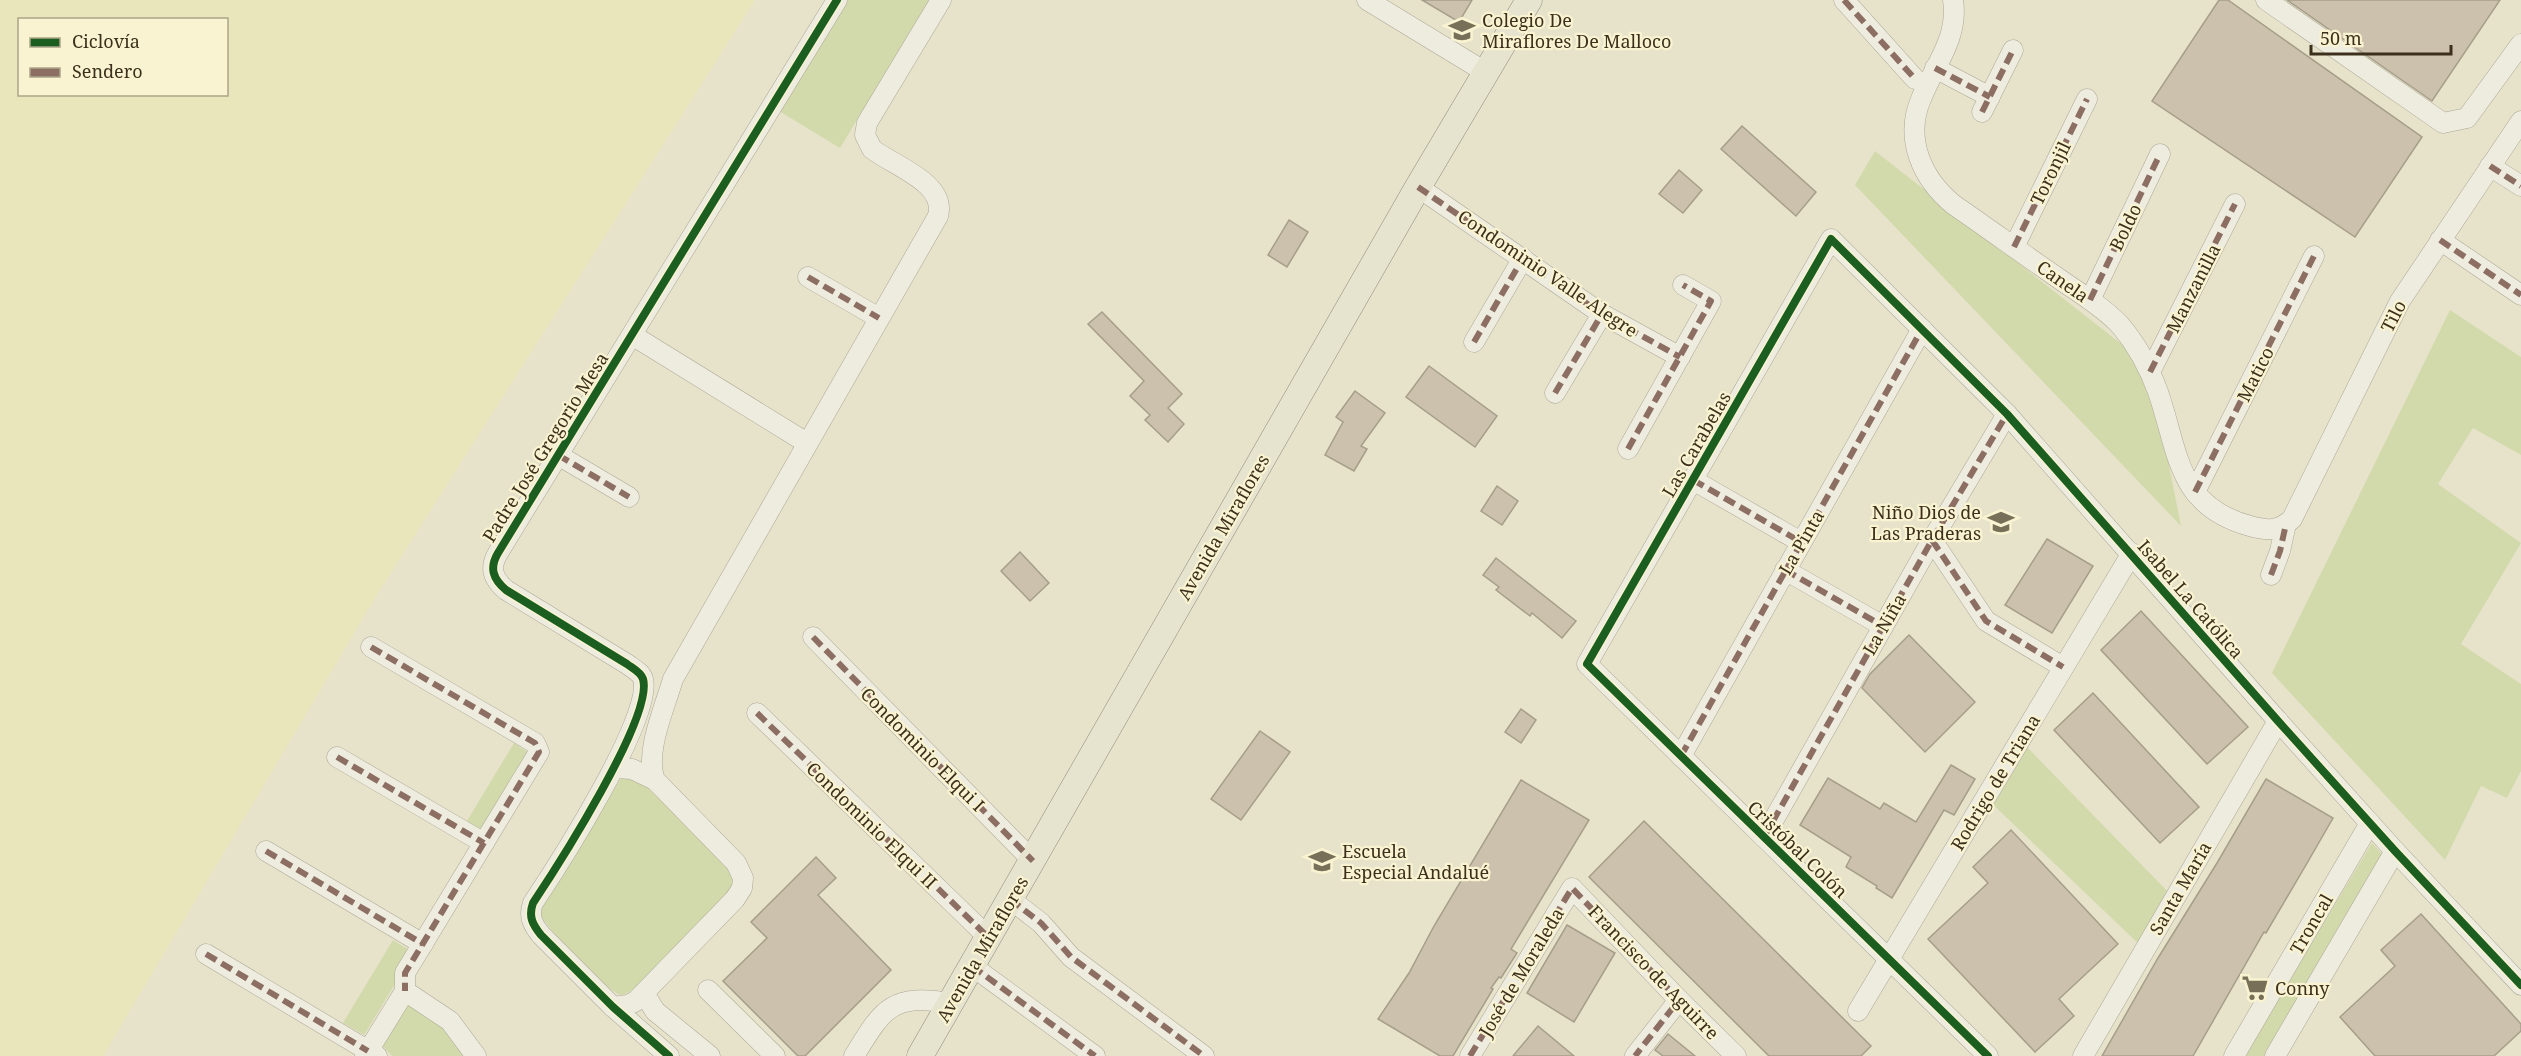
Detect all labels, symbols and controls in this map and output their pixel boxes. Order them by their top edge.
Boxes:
place label: Colegio De Miraflores De Malloco [1482,8,1671,53]
school or university icon: Colegio De Miraflores De Malloco [1447,15,1477,45]
legend [18,18,228,96]
scale bar [2311,18,2450,56]
text: 50 m [2320,26,2362,50]
text: Ciclovía [72,29,140,53]
text: Sendero [72,59,143,83]
street label: Toronjil [2024,137,2076,209]
street label: Boldo [2103,200,2147,254]
street label: Condominio Valle Alegre [1453,204,1643,342]
street label: Manzanilla [2160,240,2226,336]
street label: Canela [2032,254,2094,308]
street label: Tilo [2375,296,2411,336]
street label: Matico [2231,343,2279,405]
street label: Padre José Gregorio Mesa [477,348,613,546]
street label: Las Carabelas [1656,387,1736,501]
street label: Avenida Miraflores [1172,450,1274,604]
place label: Niño Dios de Las Praderas [1871,500,1981,545]
street label: La Pinta [1773,505,1829,579]
school or university icon: Niño Dios de Las Praderas [1986,507,2016,537]
street label: Isabel La Católica [2133,534,2249,664]
street label: La Niña [1857,589,1911,659]
street label: Condominio Elqui I [856,682,990,816]
street label: Rodrigo de Triana [1945,709,2045,855]
street label: Condominio Elqui II [802,756,942,894]
street label: Cristóbal Colón [1743,795,1854,903]
street label: Santa María [2144,837,2216,939]
place label: Escuela Especial Andalué [1342,839,1489,884]
school or university icon: Escuela Especial Andalué [1307,846,1337,876]
street label: Avenida Miraflores [931,872,1033,1026]
street label: Troncal [2284,889,2338,959]
street label: Francisco de Aguirre [1583,900,1725,1044]
street label: José de Moraleda [1472,903,1569,1042]
supermarket icon: Conny [2240,973,2270,1003]
place label: Conny [2275,976,2330,1000]

